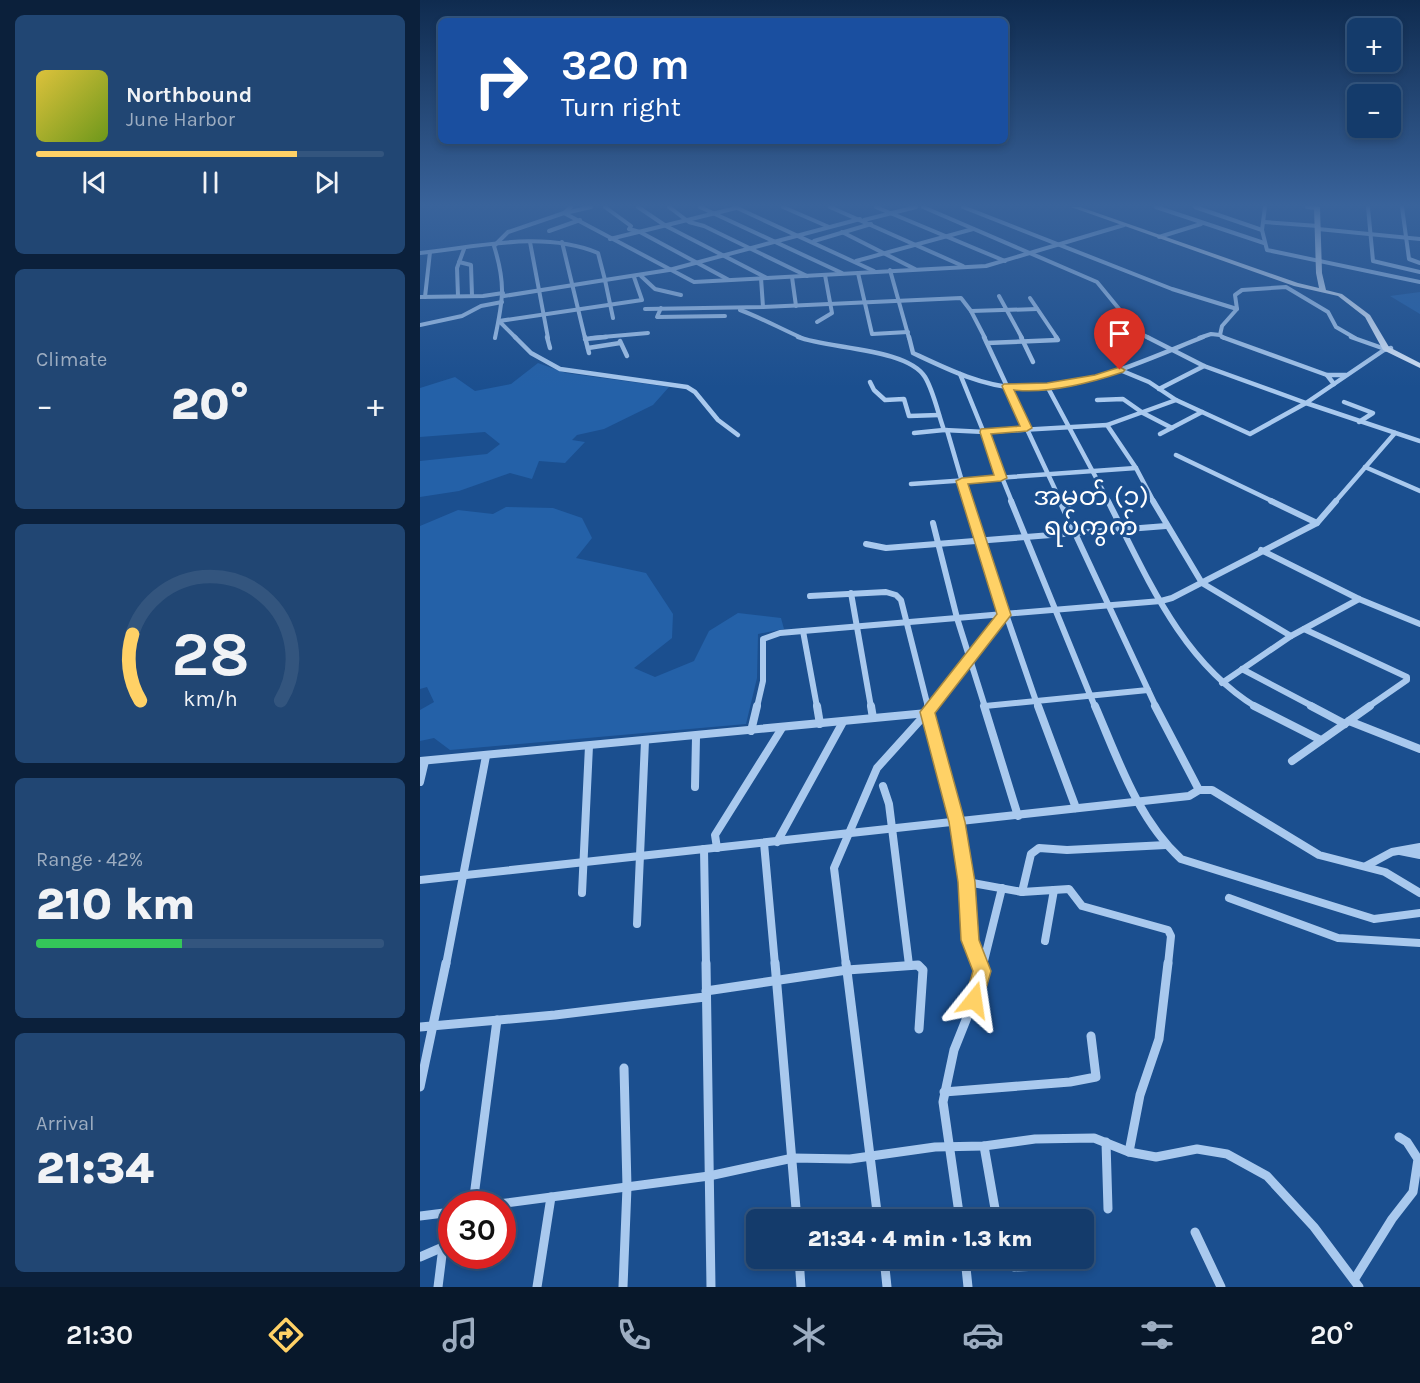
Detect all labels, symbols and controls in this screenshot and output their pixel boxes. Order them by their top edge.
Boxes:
map controls [1347,18,1401,138]
button: + [1347,18,1401,72]
text: 320 m [561,40,690,90]
icon: right [462,42,540,120]
text: Northbound [126,82,252,108]
button: − [1347,84,1401,138]
text: Turn right [561,91,681,123]
text: June Harbor [126,108,235,131]
icon: previous [78,166,111,199]
icon: pause [194,166,227,199]
icon: next [310,166,343,199]
pin [1094,308,1145,370]
icon: arrive [1103,317,1136,350]
text: Climate [36,348,107,371]
text: 20° [171,378,249,430]
text: − [36,386,53,424]
text: + [367,386,384,424]
district label: အမှတ် (၁) ရပ်ကွက် [1033,479,1149,547]
text: 28 [171,618,249,691]
text: km/h [183,686,237,711]
text: Range · 42% [36,848,143,871]
text: 210 km [36,878,195,930]
position arrow [942,968,1006,1032]
text: Arrival [36,1112,95,1135]
text: 21:34 [36,1142,154,1194]
speed limit sign: 30 [438,1191,516,1269]
text: 21:34 · 4 min · 1.3 km [808,1226,1032,1252]
icon: directions [265,1314,307,1356]
icon: music [439,1314,481,1356]
icon: phone [613,1314,655,1356]
icon: climate [788,1314,830,1356]
icon: car [962,1314,1004,1356]
icon: filters [1136,1314,1178,1356]
text: 21:30 [66,1319,133,1351]
text: 20° [1310,1319,1354,1351]

